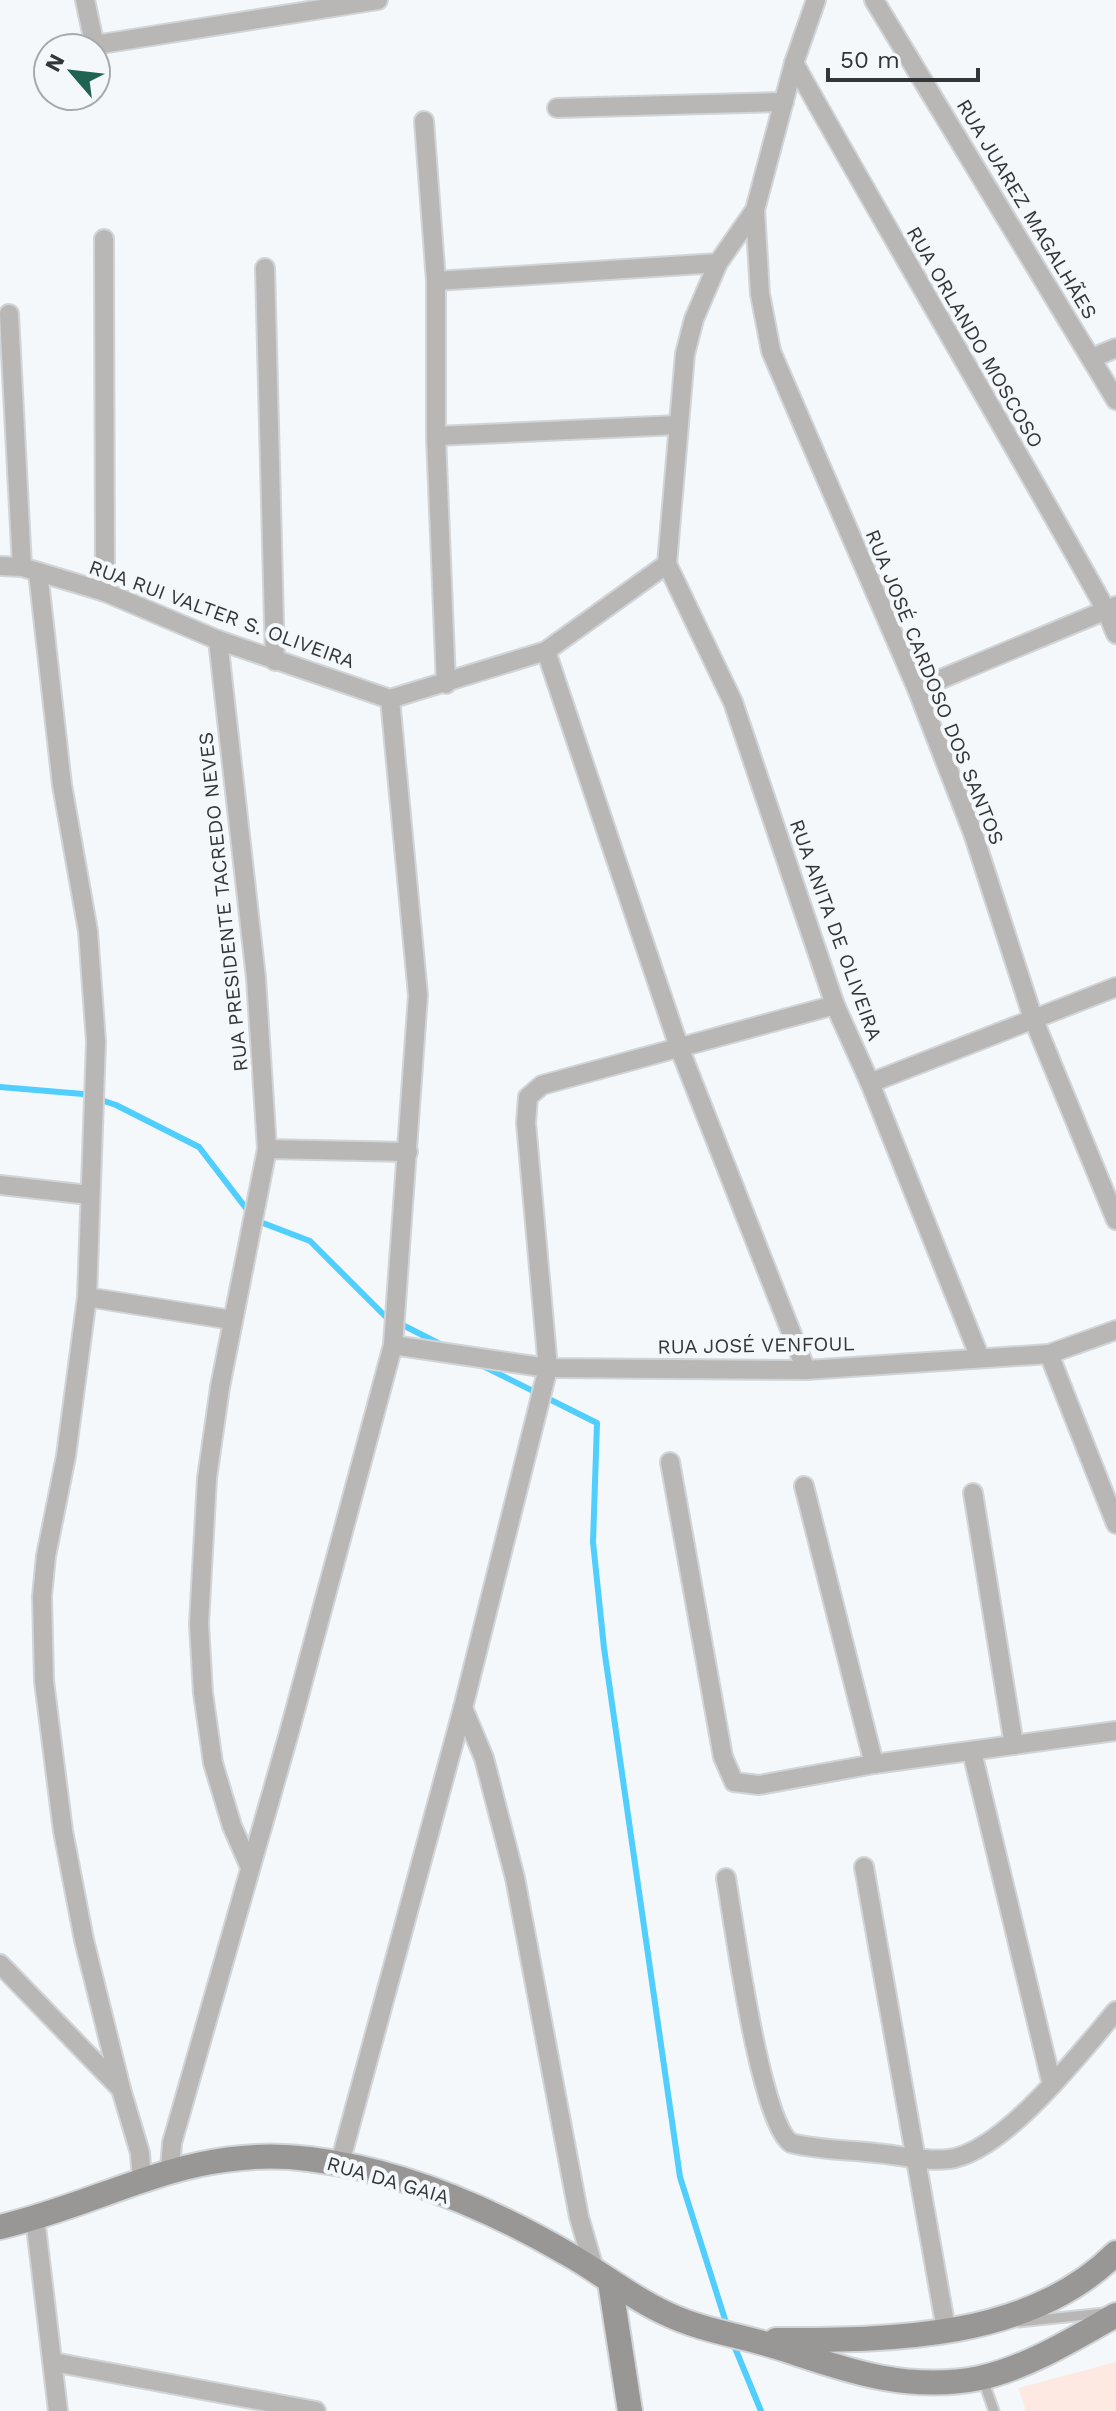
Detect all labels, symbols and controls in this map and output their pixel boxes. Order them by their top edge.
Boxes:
north arrow [32,32,112,112]
scale bar [828,32,978,82]
text: 50 m [840,46,900,74]
text: N [40,50,70,76]
street label: RUA JUAREZ MAGALHÃES [952,95,1102,323]
street label: RUA ORLANDO MOSCOSO [902,222,1048,452]
street label: RUA JOSÉ CARDOSO DOS SANTOS [861,526,1009,848]
street label: RUA RUI VALTER S. OLIVEIRA [86,555,358,673]
street label: RUA PRESIDENTE TACREDO NEVES [193,731,253,1073]
street label: RUA ANITA DE OLIVEIRA [785,816,887,1044]
street label: RUA JOSÉ VENFOUL [657,1331,855,1359]
street label: RUA DA GAIA [324,2151,452,2209]

